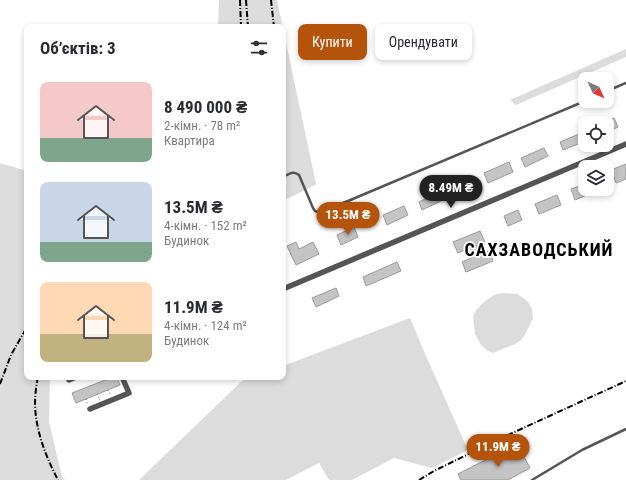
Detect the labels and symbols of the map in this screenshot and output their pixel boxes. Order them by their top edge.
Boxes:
north arrow [578,72,614,108]
pin: 8.49M ₴ [414,175,488,209]
pin: 13.5M ₴ [311,202,385,236]
district label: САХЗАВОДСЬКИЙ [465,239,613,260]
pin: 11.9M ₴ [461,434,535,468]

